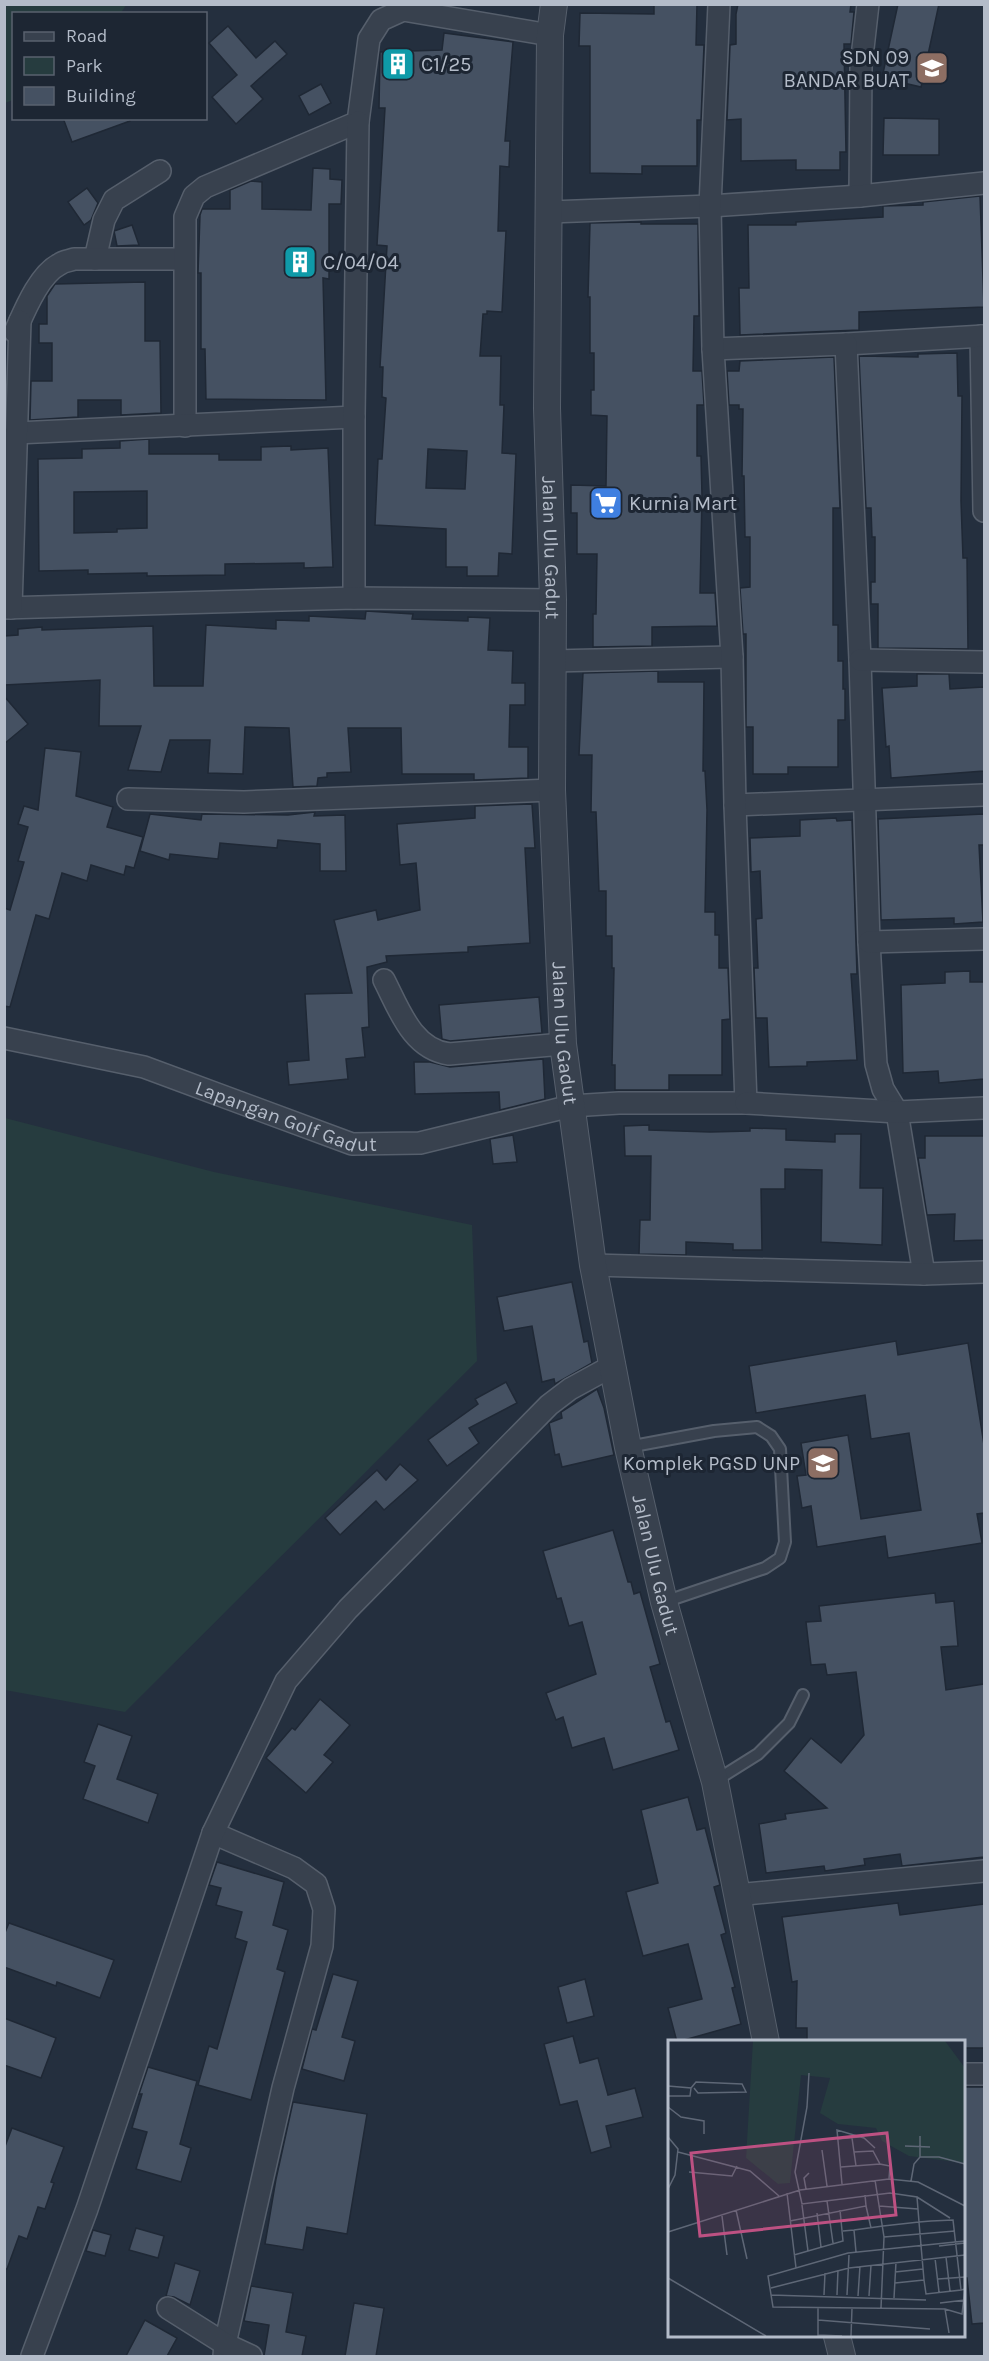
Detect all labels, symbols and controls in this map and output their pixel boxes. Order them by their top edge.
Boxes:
legend [12,12,207,120]
text: Road [66,25,107,47]
building icon: C1/25 [380,46,416,82]
place label: SDN 09 BANDAR BUAT [784,46,909,92]
school or university icon: SDN 09 BANDAR BUAT [914,50,950,86]
place label: C1/25 [421,53,471,76]
text: Park [66,55,103,77]
text: Building [66,85,136,107]
building icon: C/04/04 [282,244,318,280]
place label: C/04/04 [323,251,399,274]
street label: Jalan Ulu Gadut [538,476,565,620]
supermarket icon: Kurnia Mart [588,485,624,521]
place label: Kurnia Mart [629,492,737,515]
street label: Jalan Ulu Gadut [548,961,583,1107]
street label: Lapangan Golf Gadut [192,1076,377,1157]
school or university icon: Komplek PGSD UNP [805,1445,841,1481]
place label: Komplek PGSD UNP [623,1452,800,1475]
street label: Jalan Ulu Gadut [628,1492,684,1638]
inset map [668,2040,965,2337]

